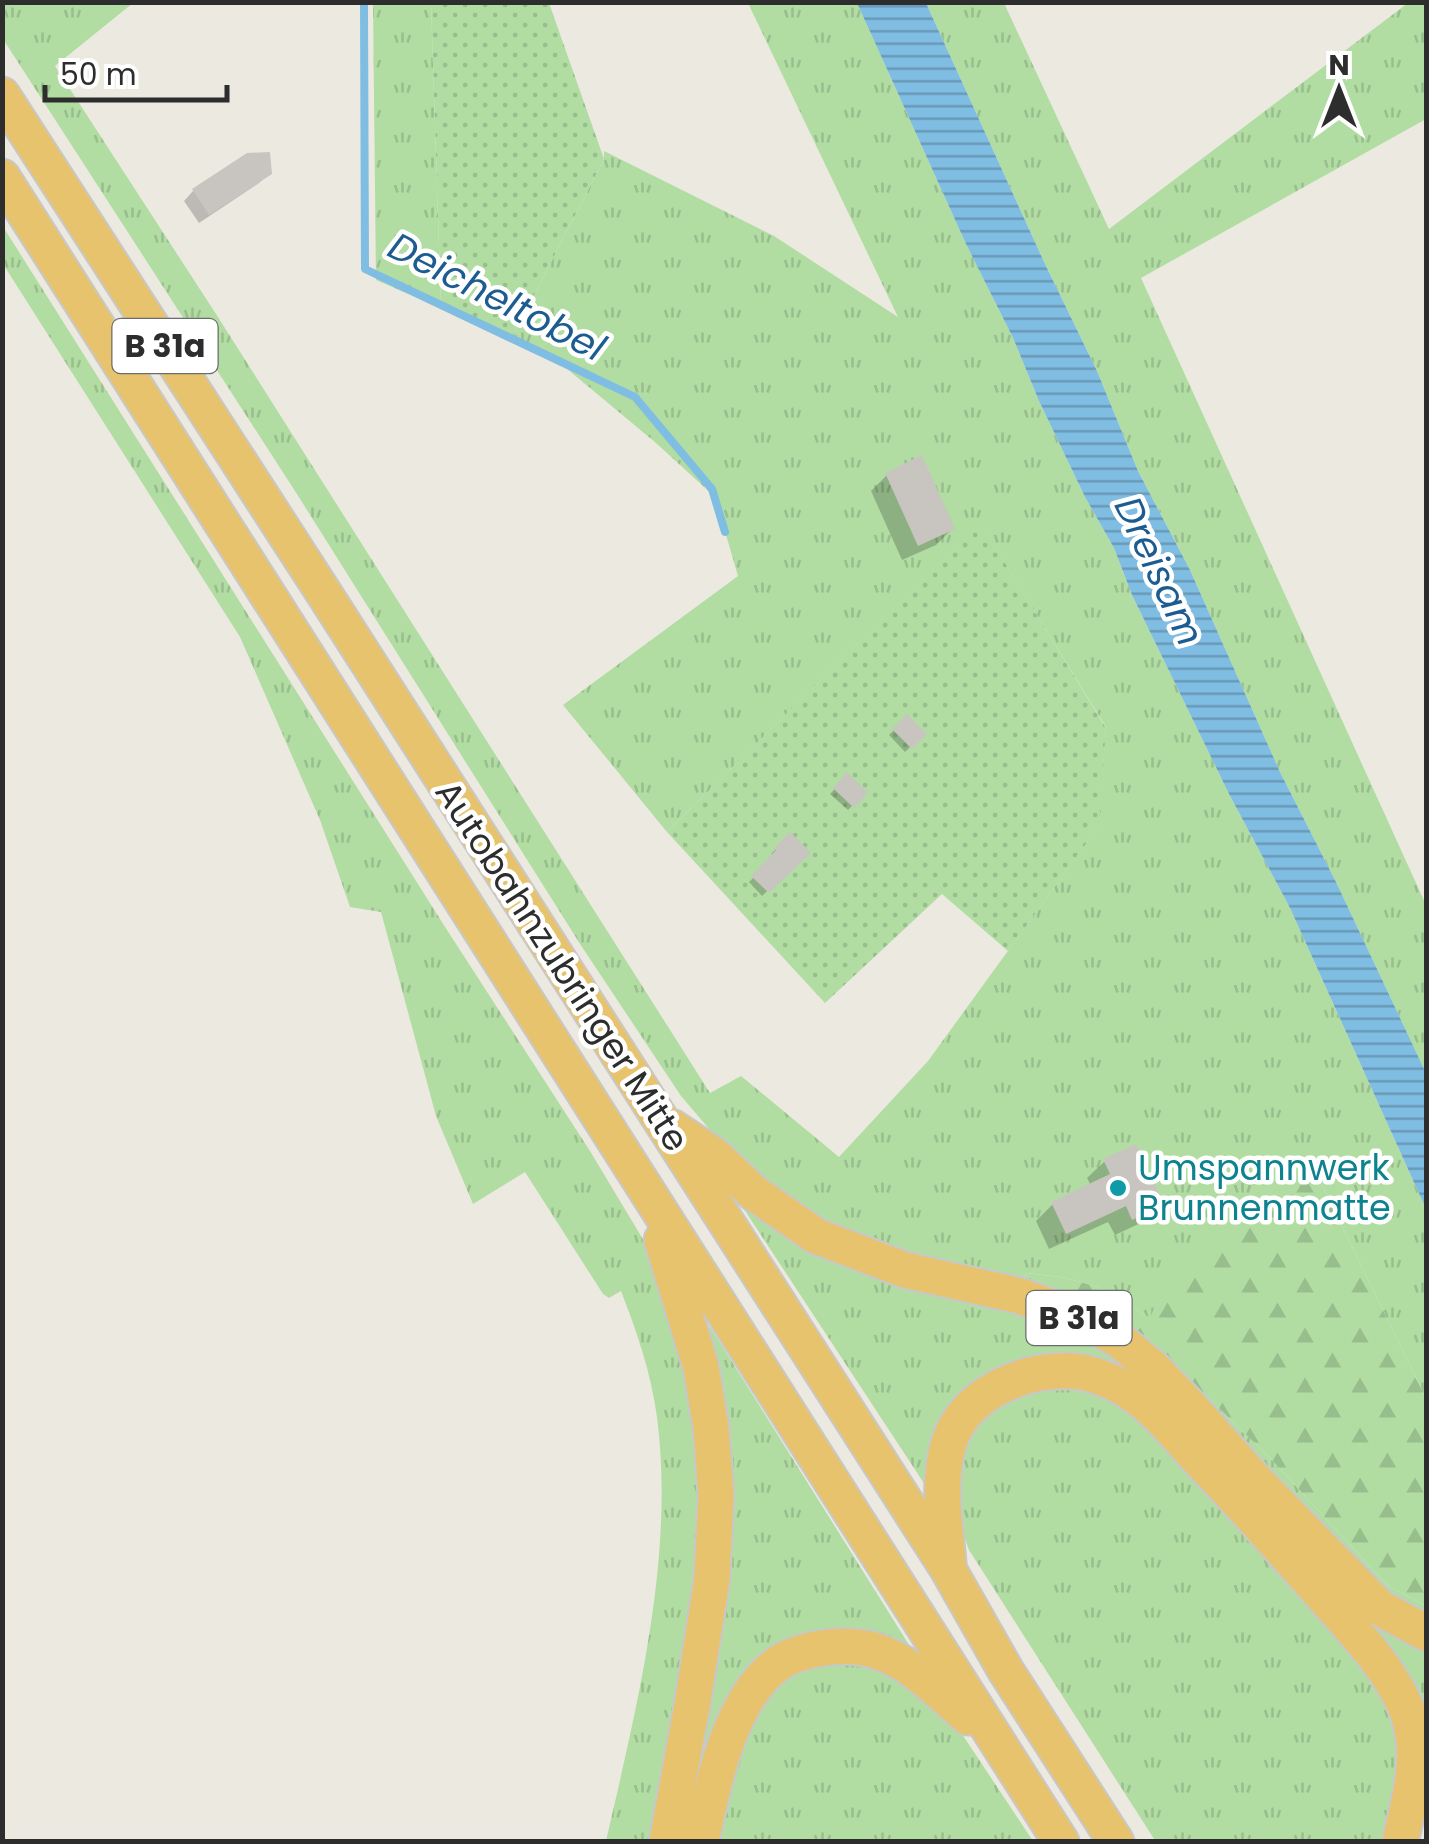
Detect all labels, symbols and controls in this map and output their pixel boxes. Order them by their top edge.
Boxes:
scale bar [45,40,228,102]
north arrow [1289,40,1389,140]
text: N [1328,46,1350,85]
text: 50 m [60,53,137,96]
water label: Deicheltobel [380,219,615,374]
road number: B 31a [112,319,218,373]
water label: Dreisam [1102,488,1217,654]
street label: Autobahnzubringer Mitte [424,771,701,1161]
place label: Umspannwerk Brunnenmatte [1138,1143,1391,1232]
marker: Umspannwerk Brunnenmatte [1107,1177,1129,1199]
road number: B 31a [1026,1291,1132,1345]

